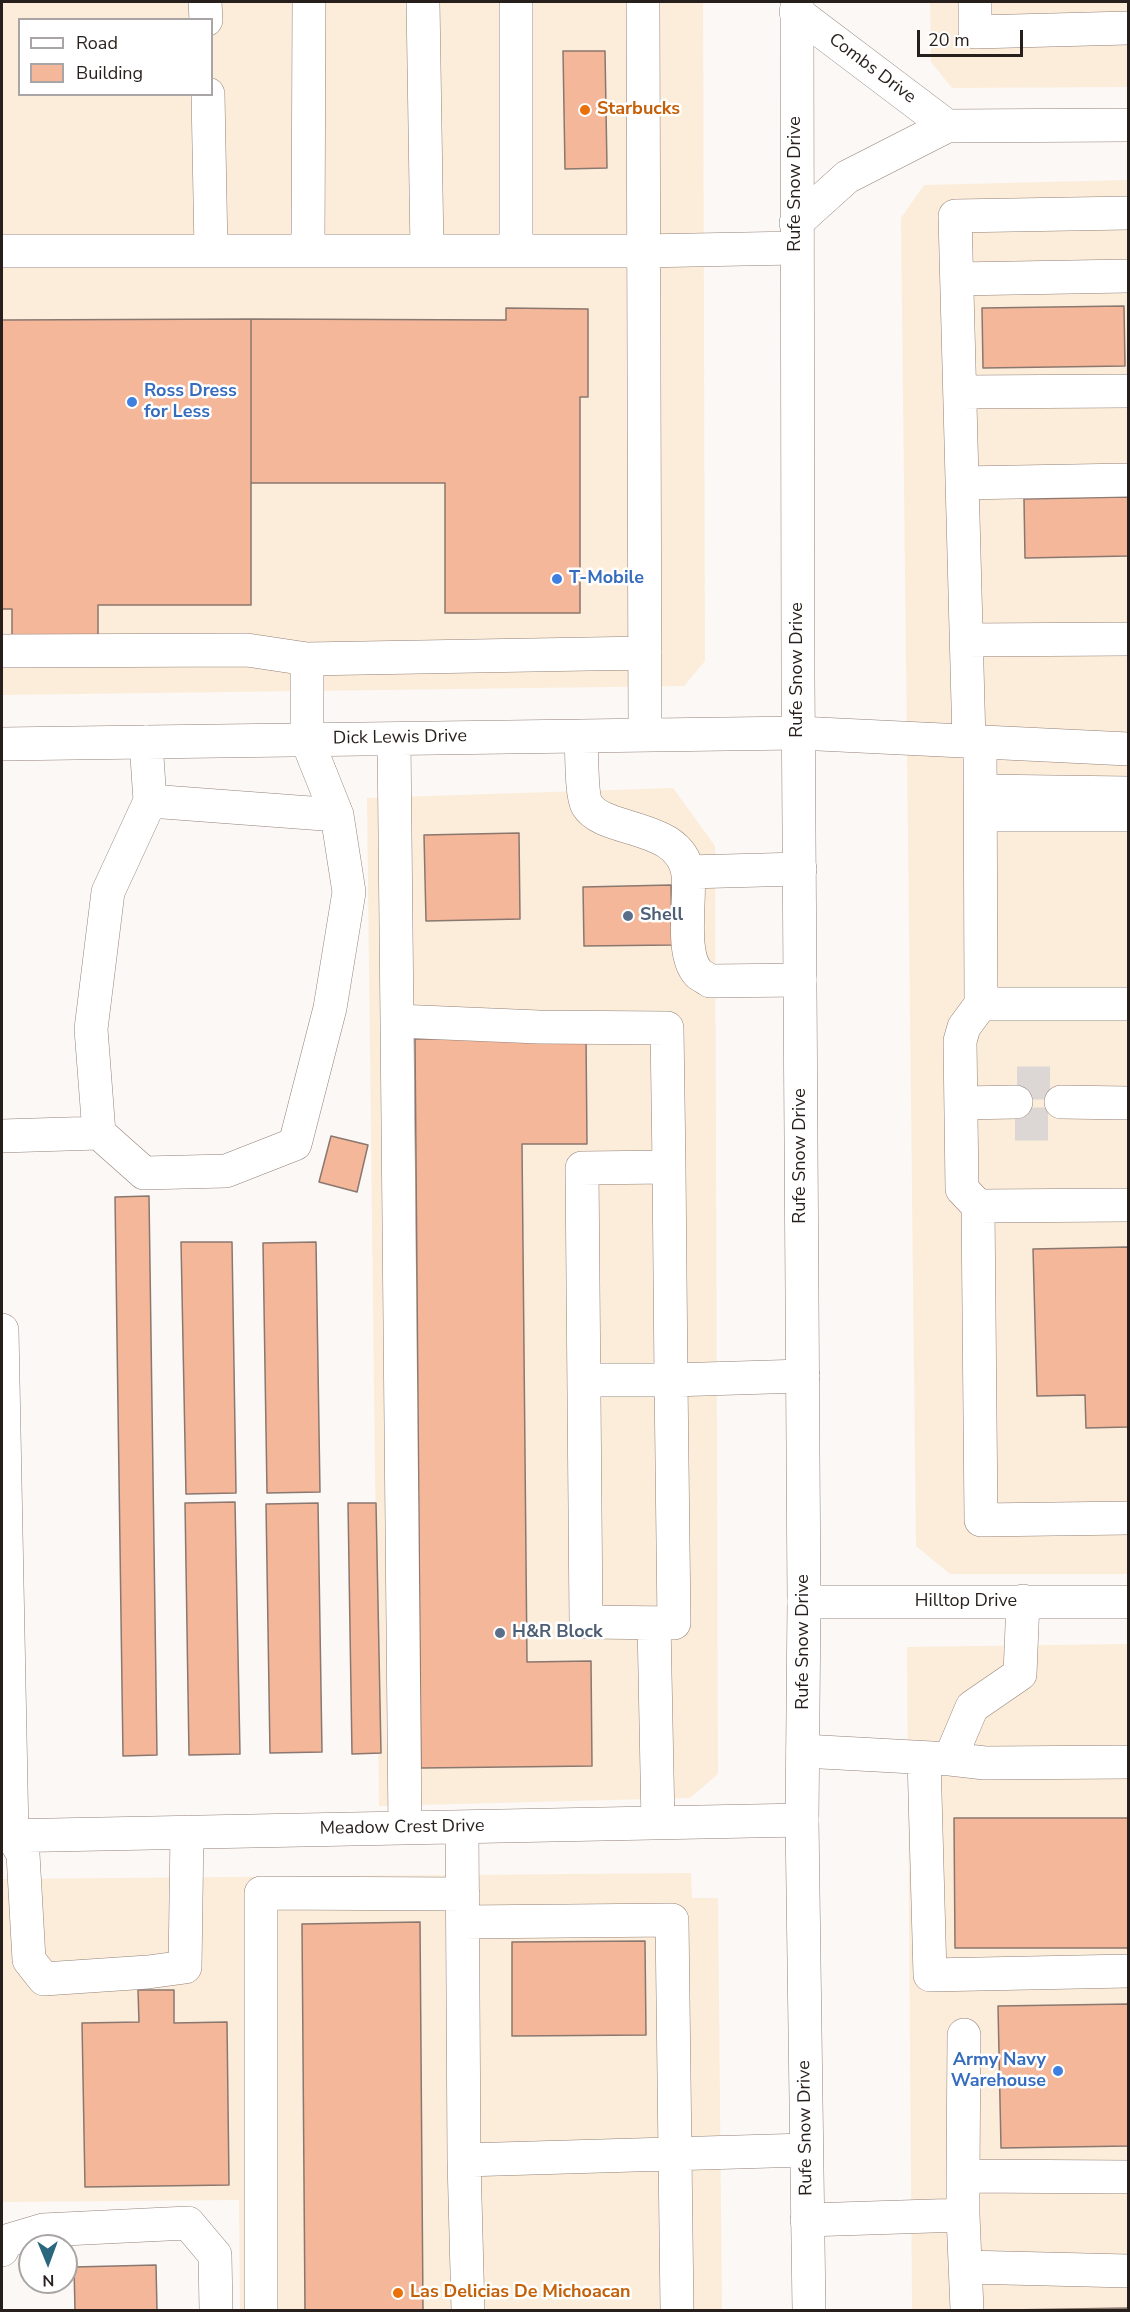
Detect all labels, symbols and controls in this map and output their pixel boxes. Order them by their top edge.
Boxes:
legend [18,18,213,96]
scale bar [920,18,1026,56]
text: 20 m [928,28,970,52]
street label: Combs Drive [824,29,920,109]
text: Road [76,31,118,55]
text: Building [76,61,143,85]
place label: Starbucks [597,99,680,121]
marker: Starbucks [578,103,592,117]
street label: Rufe Snow Drive [785,116,807,252]
place label: Ross Dress for Less [144,381,237,424]
marker: Ross Dress for Less [125,395,139,409]
place label: T-Mobile [569,568,644,590]
marker: T-Mobile [550,572,564,586]
street label: Rufe Snow Drive [787,602,809,738]
street label: Dick Lewis Drive [333,726,467,750]
place label: Shell [640,905,683,927]
marker: Shell [621,909,635,923]
street label: Rufe Snow Drive [790,1088,812,1224]
street label: Rufe Snow Drive [793,1574,815,1710]
street label: Hilltop Drive [915,1591,1017,1613]
place label: H&R Block [512,1622,603,1644]
marker: H&R Block [493,1626,507,1640]
street label: Meadow Crest Drive [319,1816,485,1840]
place label: Army Navy Warehouse [951,2050,1046,2092]
street label: Rufe Snow Drive [794,2060,818,2196]
marker: Army Navy Warehouse [1051,2064,1065,2078]
north arrow [18,2234,78,2294]
text: N [42,2269,54,2291]
place label: Las Delicias De Michoacan [410,2282,631,2304]
marker: Las Delicias De Michoacan [391,2286,405,2300]

